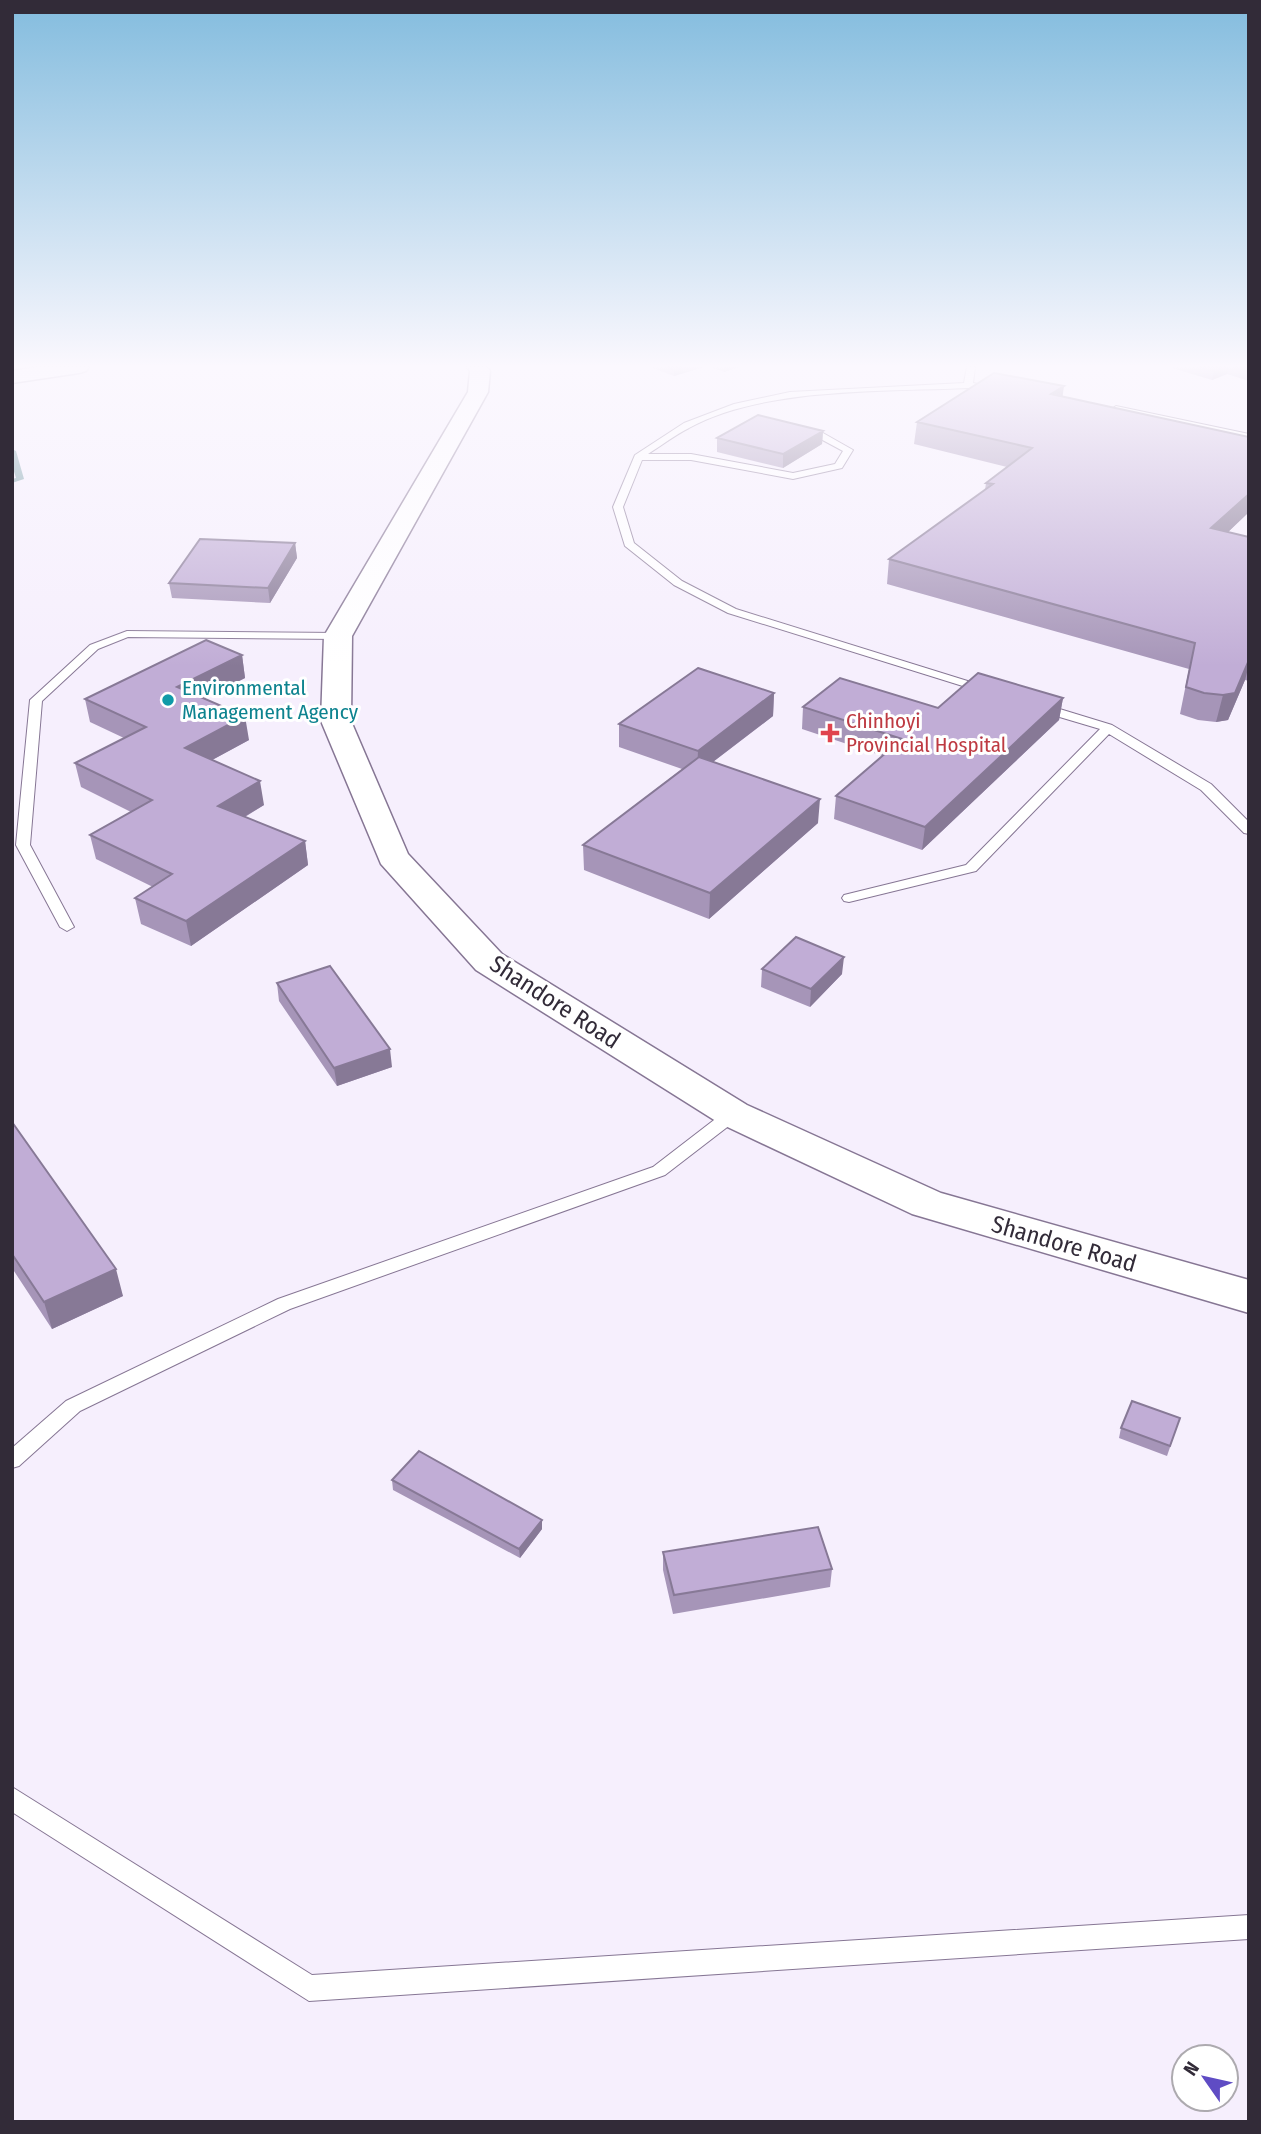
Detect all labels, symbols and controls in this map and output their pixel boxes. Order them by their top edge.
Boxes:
place label: Environmental Management Agency [182,675,359,725]
marker: Environmental Management Agency [160,692,176,708]
place label: Chinhoyi Provincial Hospital [846,708,1007,758]
marker: Chinhoyi Provincial Hospital [820,723,840,743]
street label: Shandore Road [485,950,625,1054]
street label: Shandore Road [988,1210,1140,1278]
north arrow [1170,2043,1240,2113]
text: N [1179,2058,1204,2080]

